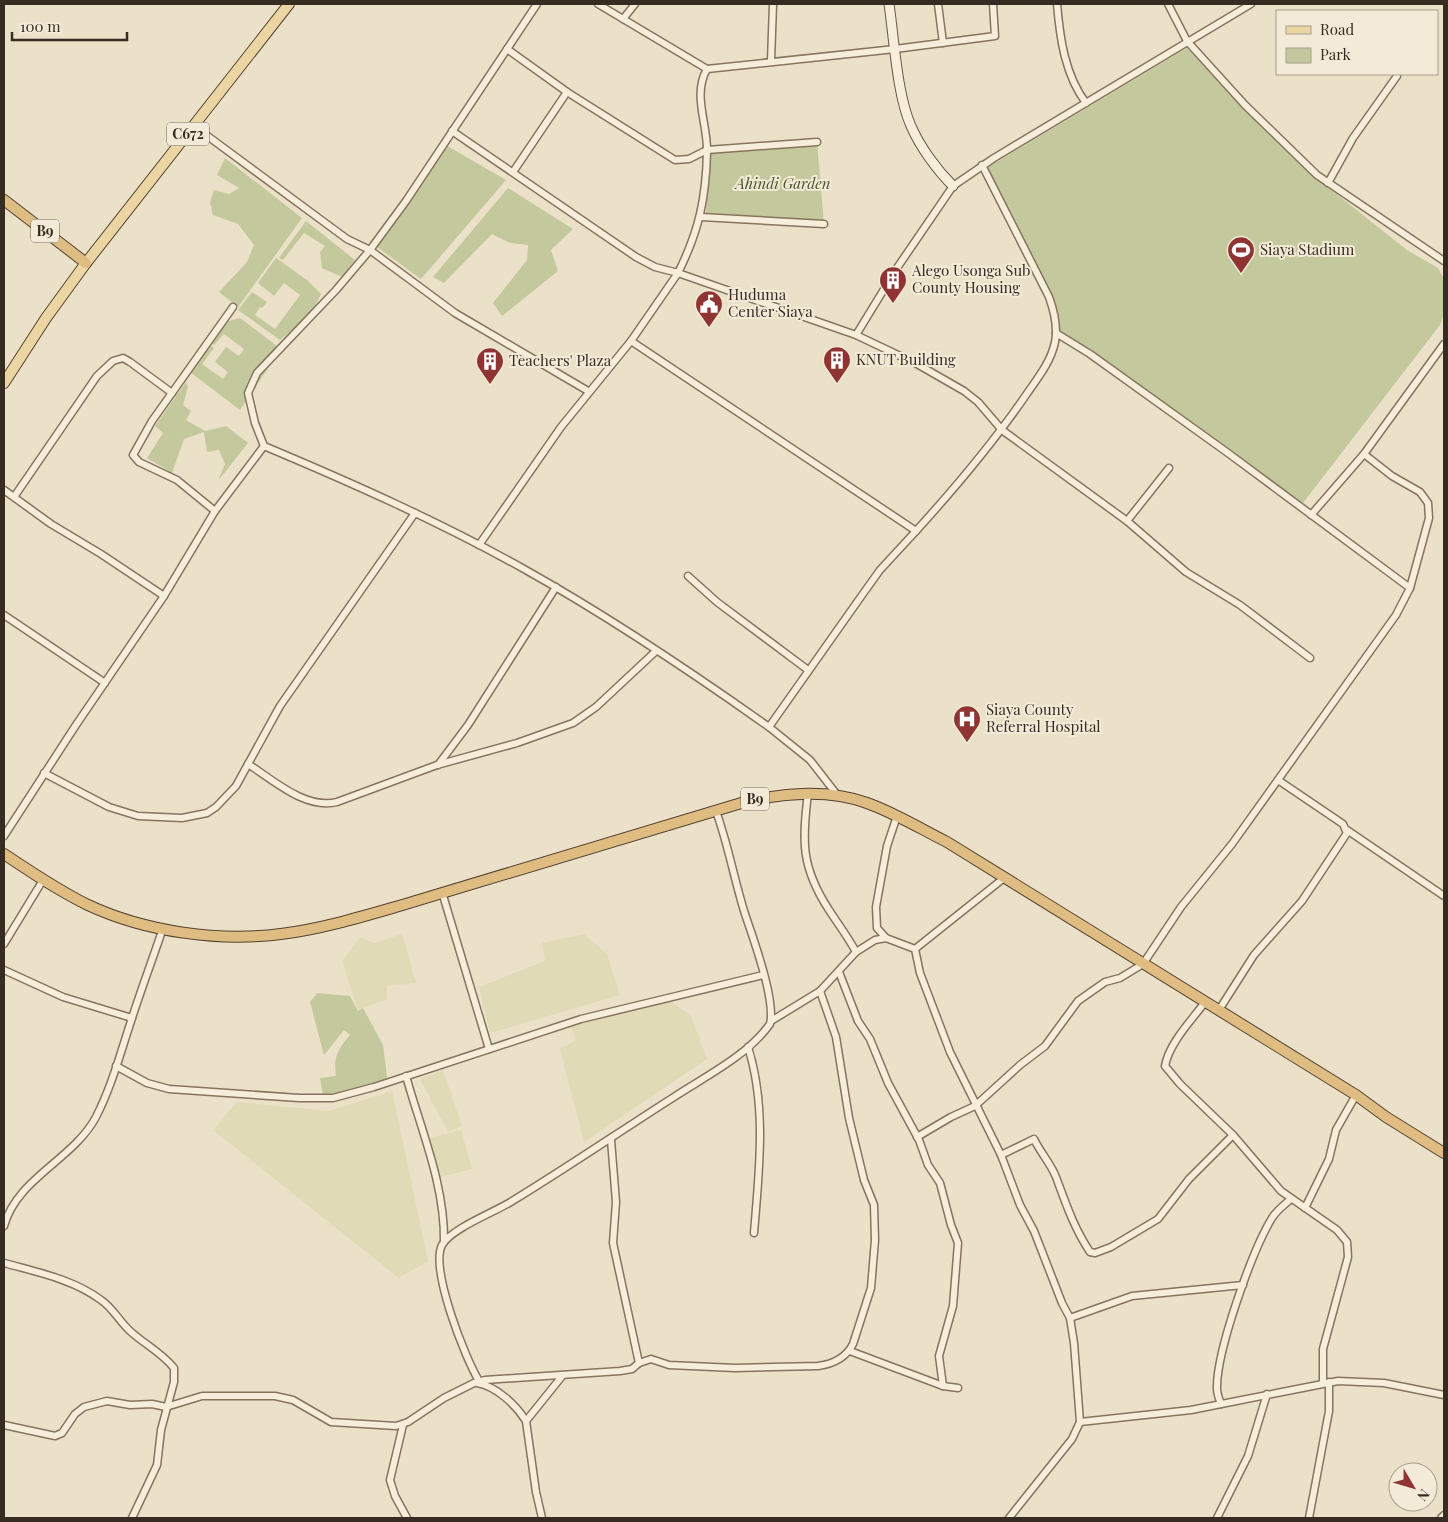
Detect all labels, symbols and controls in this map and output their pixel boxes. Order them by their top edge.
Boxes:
scale bar [12,10,128,42]
legend [1276,10,1438,75]
text: 100 m [20,16,61,36]
text: Road [1320,19,1354,39]
text: Park [1320,44,1352,64]
road number: C672 [167,122,209,146]
park label: Ahindi Garden [734,173,830,193]
road number: B9 [31,220,59,242]
sports icon: Siaya Stadium [1226,235,1256,274]
place label: Siaya Stadium [1260,239,1355,259]
place label: Alego Usonga Sub County Housing [911,260,1031,297]
building icon: Alego Usonga Sub County Housing [878,265,908,304]
place label: Huduma Center Siaya [728,284,813,321]
public building icon: Huduma Center Siaya [694,289,724,328]
building icon: KNUT Building [822,345,852,384]
building icon: Teachers' Plaza [475,346,505,385]
place label: KNUT Building [856,349,956,369]
place label: Teachers' Plaza [509,350,612,370]
place label: Siaya County Referral Hospital [986,699,1101,736]
hospital icon: Siaya County Referral Hospital [952,704,982,743]
road number: B9 [741,788,769,811]
north arrow [1388,1462,1438,1512]
text: N [1413,1485,1434,1505]

